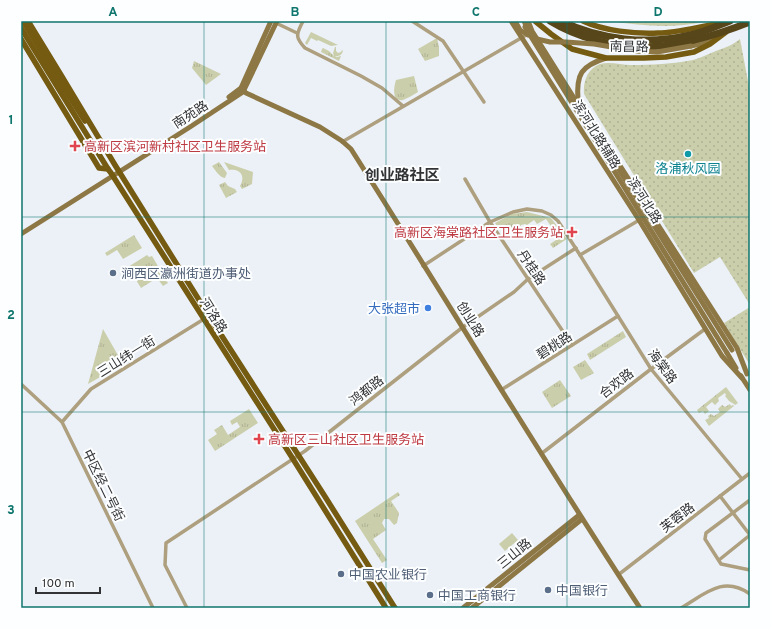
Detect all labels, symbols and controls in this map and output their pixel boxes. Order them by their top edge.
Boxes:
text: A [108,5,118,21]
text: B [291,5,300,21]
text: C [472,5,480,21]
text: D [653,5,663,21]
street label: 南昌路 [609,40,649,56]
street label: 滨河北路辅路 [568,97,624,172]
street label: 南苑路 [170,98,212,133]
text: 1 [8,113,14,129]
place label: 高新区滨河新村社区卫生服务站 [84,139,266,156]
marker: 高新区滨河新村社区卫生服务站 [69,140,81,152]
marker: 洛浦秋风园 [683,149,693,159]
place label: 洛浦秋风园 [655,161,721,178]
district label: 创业路社区 [364,166,440,186]
street label: 滨河北路 [623,174,665,227]
place label: 高新区海棠路社区卫生服务站 [394,225,563,242]
marker: 高新区海棠路社区卫生服务站 [566,226,578,238]
street label: 丹桂路 [513,247,548,289]
place label: 涧西区瀛洲街道办事处 [121,266,251,283]
marker: 涧西区瀛洲街道办事处 [108,268,118,278]
street label: 河洛路 [195,295,230,337]
street label: 创业路 [452,299,487,341]
place label: 大张超市 [368,301,420,318]
marker: 大张超市 [423,303,433,313]
text: 2 [7,308,15,324]
street label: 碧桃路 [534,329,576,364]
street label: 三山纬一街 [95,334,159,382]
street label: 海棠路 [643,346,680,388]
street label: 合欢路 [596,365,638,403]
street label: 鸿都路 [347,373,388,410]
place label: 高新区三山社区卫生服务站 [268,432,424,449]
marker: 高新区三山社区卫生服务站 [253,433,265,445]
street label: 中区经二号街 [78,447,126,524]
street label: 芙蓉路 [658,500,699,537]
text: 3 [7,503,15,519]
street label: 三山路 [495,536,535,573]
place label: 中国农业银行 [349,568,427,584]
scale bar [36,569,100,595]
marker: 中国农业银行 [336,569,346,579]
text: 100 m [42,576,75,592]
place label: 中国银行 [556,584,608,600]
marker: 中国银行 [543,585,553,595]
place label: 中国工商银行 [438,588,516,605]
marker: 中国工商银行 [425,590,435,600]

